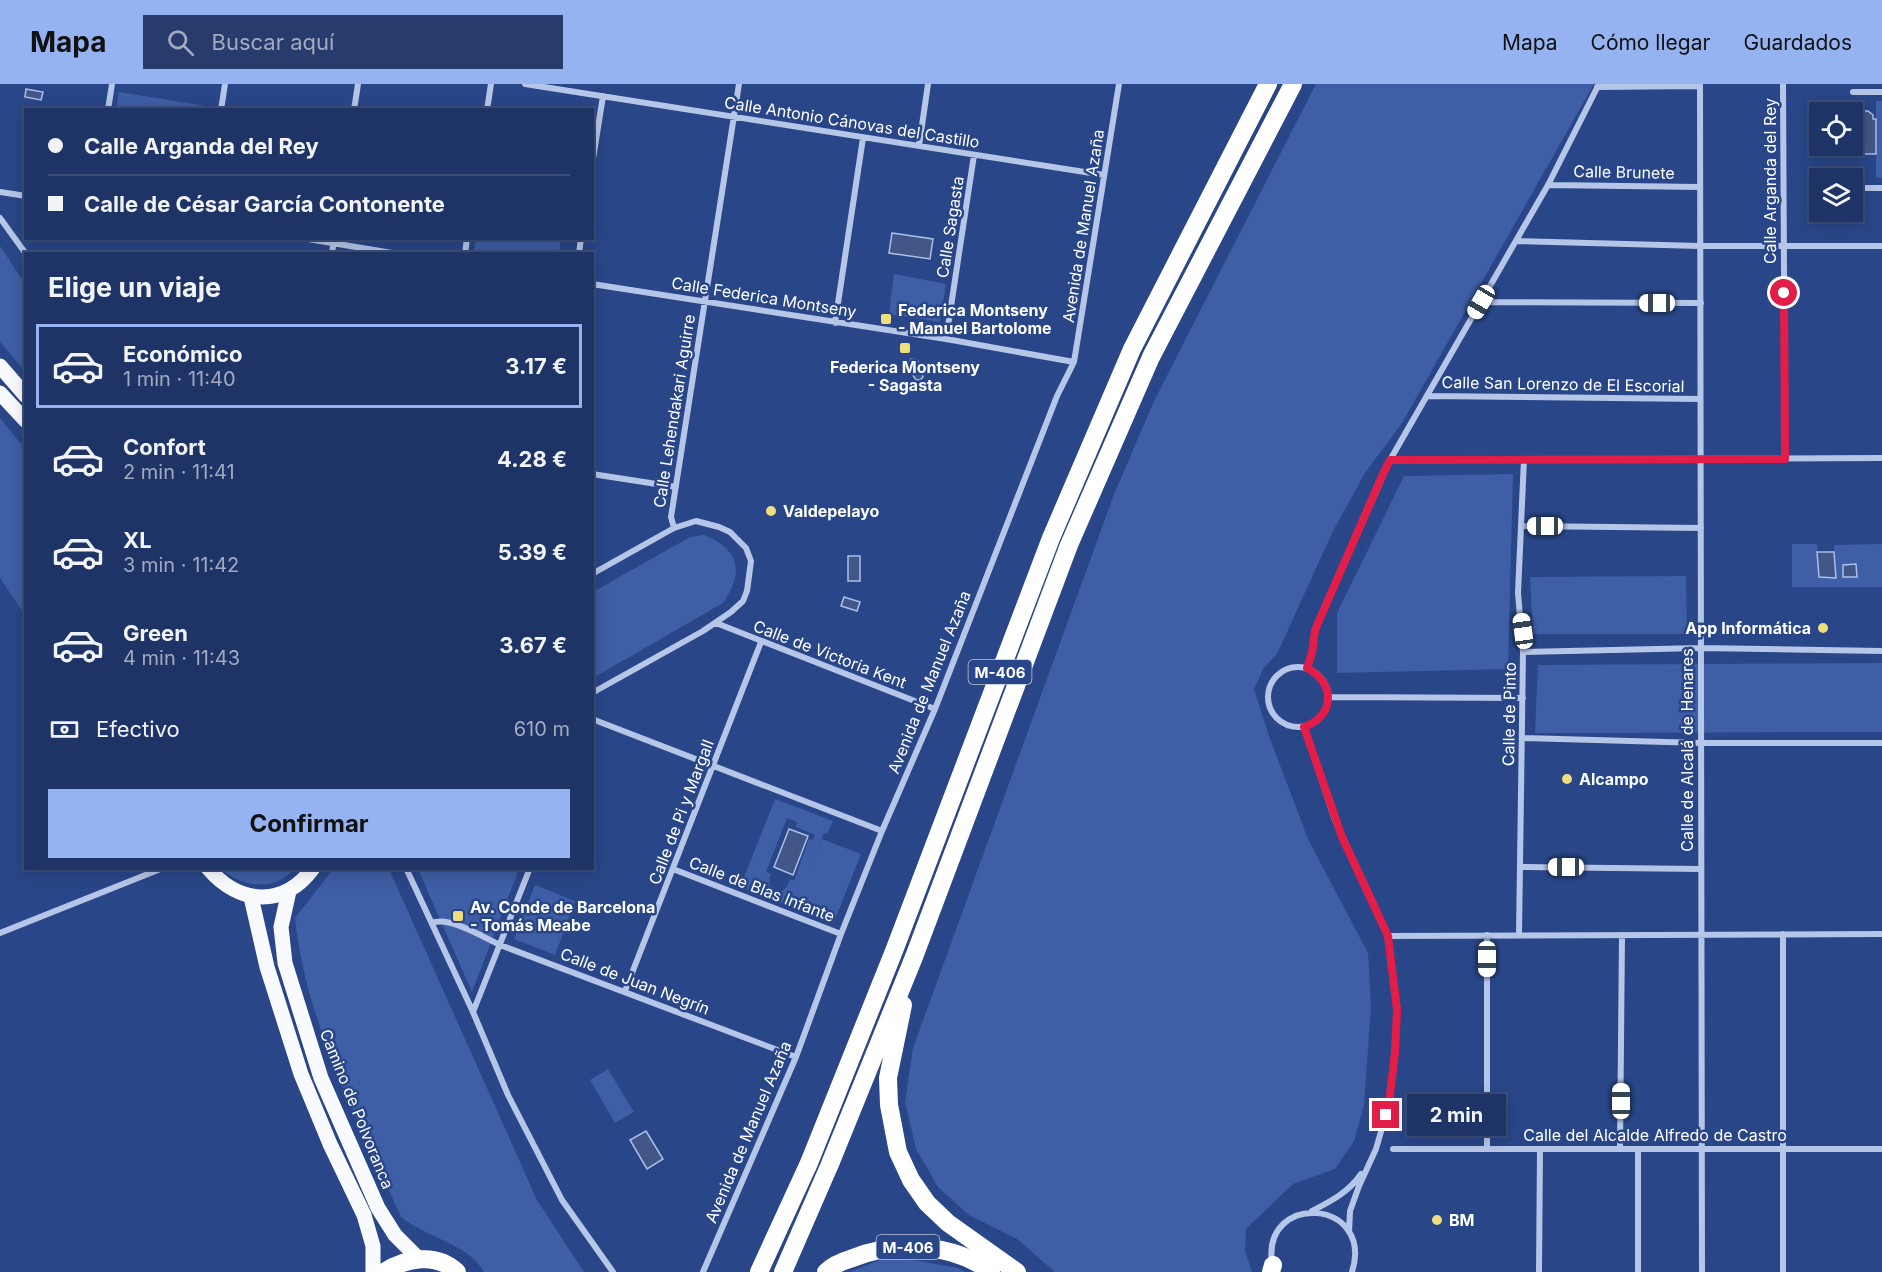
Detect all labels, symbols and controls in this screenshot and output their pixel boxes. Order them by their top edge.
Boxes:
search box [143,15,563,69]
text: Mapa [30,25,107,59]
icon: search [164,26,197,59]
text: Buscar aquí [212,29,334,55]
text: Mapa [1502,30,1558,55]
text: Cómo llegar [1591,30,1710,55]
text: Guardados [1743,30,1852,55]
street label: Calle Antonio Cánovas del Castillo [723,92,981,152]
street label: Calle Arganda del Rey [1760,98,1780,264]
map controls [1809,102,1863,222]
button: locate [1809,102,1863,156]
street label: Avenida de Manuel Azaña [1058,128,1108,324]
text: Calle Arganda del Rey [84,133,319,159]
street label: Calle Brunete [1573,161,1675,183]
button: layers [1809,168,1863,222]
street label: Calle Sagasta [932,175,968,279]
text: Calle de César García Contonente [84,191,445,217]
text: Elige un viaje [48,271,221,304]
street label: Calle Federica Montseny [670,272,858,322]
route start [1770,279,1797,306]
car [1464,282,1498,322]
car [1639,294,1675,312]
place label: Federica Montseny - Manuel Bartolome [898,300,1052,338]
marker: Federica Montseny - Manuel Bartolome [879,312,893,326]
street label: Calle Lehendakari Aguirre [649,313,699,509]
icon: car [51,339,105,393]
text: Económico [123,341,242,367]
marker: Federica Montseny - Sagasta [898,341,912,355]
text: 3.17 € [505,353,567,379]
place label: Federica Montseny - Sagasta [830,357,980,395]
text: 1 min · 11:40 [123,367,236,391]
street label: Calle San Lorenzo de El Escorial [1441,372,1685,396]
icon: car [51,432,105,486]
text: Confort [123,434,206,460]
text: 4.28 € [497,446,567,472]
text: 2 min · 11:41 [123,460,235,484]
place label: Valdepelayo [783,501,880,521]
marker: Valdepelayo [764,504,778,518]
car [1527,517,1563,535]
icon: car [51,525,105,579]
text: XL [123,527,152,553]
text: 5.39 € [498,539,567,565]
text: 3 min · 11:42 [123,553,239,577]
street label: Avenida de Manuel Azaña [883,588,975,776]
car [1512,612,1534,650]
street label: Calle de Victoria Kent [751,616,909,692]
icon: car [51,618,105,672]
place label: App Informática [1685,618,1811,638]
text: Green [123,620,188,646]
marker: App Informática [1816,621,1830,635]
text: 3.67 € [499,632,567,658]
text: 4 min · 11:43 [123,646,240,670]
street label: Calle de Alcalá de Henares [1677,648,1697,852]
road number: M-406 [968,660,1032,684]
street label: Calle de Pinto [1498,662,1520,766]
icon: cash [48,713,81,746]
text: Efectivo [96,716,180,742]
text: 610 m [514,717,570,741]
street label: Calle de Pi y Margall [644,737,718,887]
place label: Alcampo [1579,769,1649,789]
marker: Alcampo [1560,772,1574,786]
button: Confirmar [48,789,570,858]
street label: Calle de Blas Infante [686,852,838,926]
car [1548,858,1584,876]
place label: Av. Conde de Barcelona - Tomás Meabe [470,897,655,935]
marker: Av. Conde de Barcelona - Tomás Meabe [451,909,465,923]
car [1478,941,1496,977]
street label: Calle de Juan Negrín [558,943,712,1019]
street label: Camino de Polvoranca [316,1026,398,1192]
street label: Avenida de Manuel Azaña [701,1038,795,1226]
car [1612,1083,1630,1119]
callout: 2 min [1407,1094,1506,1136]
route end [1372,1101,1399,1128]
text: 2 min [1430,1103,1483,1127]
street label: Calle del Alcalde Alfredo de Castro [1523,1125,1787,1145]
place label: BM [1449,1210,1475,1230]
marker: BM [1430,1213,1444,1227]
road number: M-406 [876,1235,940,1259]

